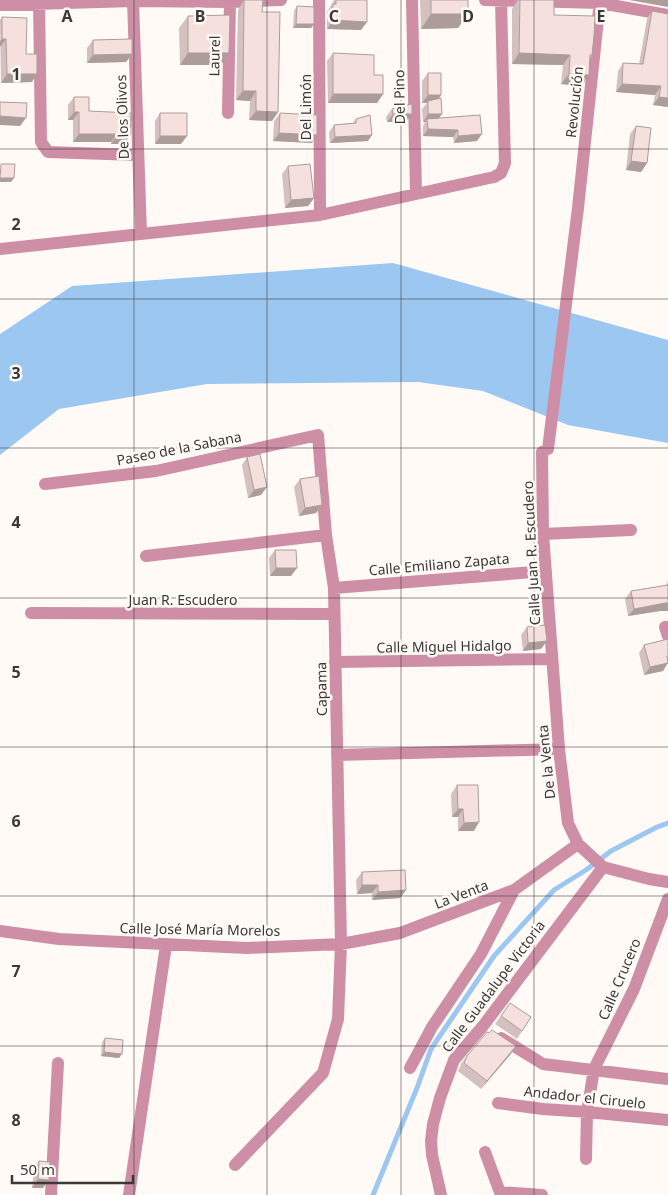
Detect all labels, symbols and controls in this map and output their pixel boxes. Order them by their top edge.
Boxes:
text: A [61,5,73,27]
text: B [195,5,205,27]
text: C [329,5,339,27]
text: D [462,5,474,27]
text: E [597,5,606,27]
street label: Laurel [204,35,224,77]
text: 1 [11,63,21,85]
street label: Revolución [561,65,587,139]
street label: Del Pino [389,70,409,124]
street label: De los Olivos [111,74,133,160]
street label: Del Limón [296,74,315,140]
text: 2 [11,213,21,235]
text: 3 [11,362,21,384]
street label: Paseo de la Sabana [115,427,243,469]
street label: Calle Juan R. Escudero [518,480,544,626]
text: 4 [11,511,21,533]
street label: Calle Emiliano Zapata [368,548,510,580]
street label: Juan R. Escudero [126,590,238,609]
street label: Calle Miguel Hidalgo [376,635,512,657]
text: 5 [11,661,21,683]
street label: Capama [311,662,331,716]
street label: De la Venta [533,724,559,800]
text: 6 [11,810,21,832]
street label: La Venta [431,875,491,913]
street label: Calle Guadalupe Victoria [437,916,549,1056]
street label: Calle José María Morelos [119,918,281,940]
street label: Calle Crucero [593,935,645,1023]
text: 7 [11,960,21,982]
street label: Andador el Ciruelo [523,1081,647,1113]
text: 8 [11,1109,21,1131]
scale bar [12,1152,134,1184]
text: 50 m [20,1159,55,1179]

